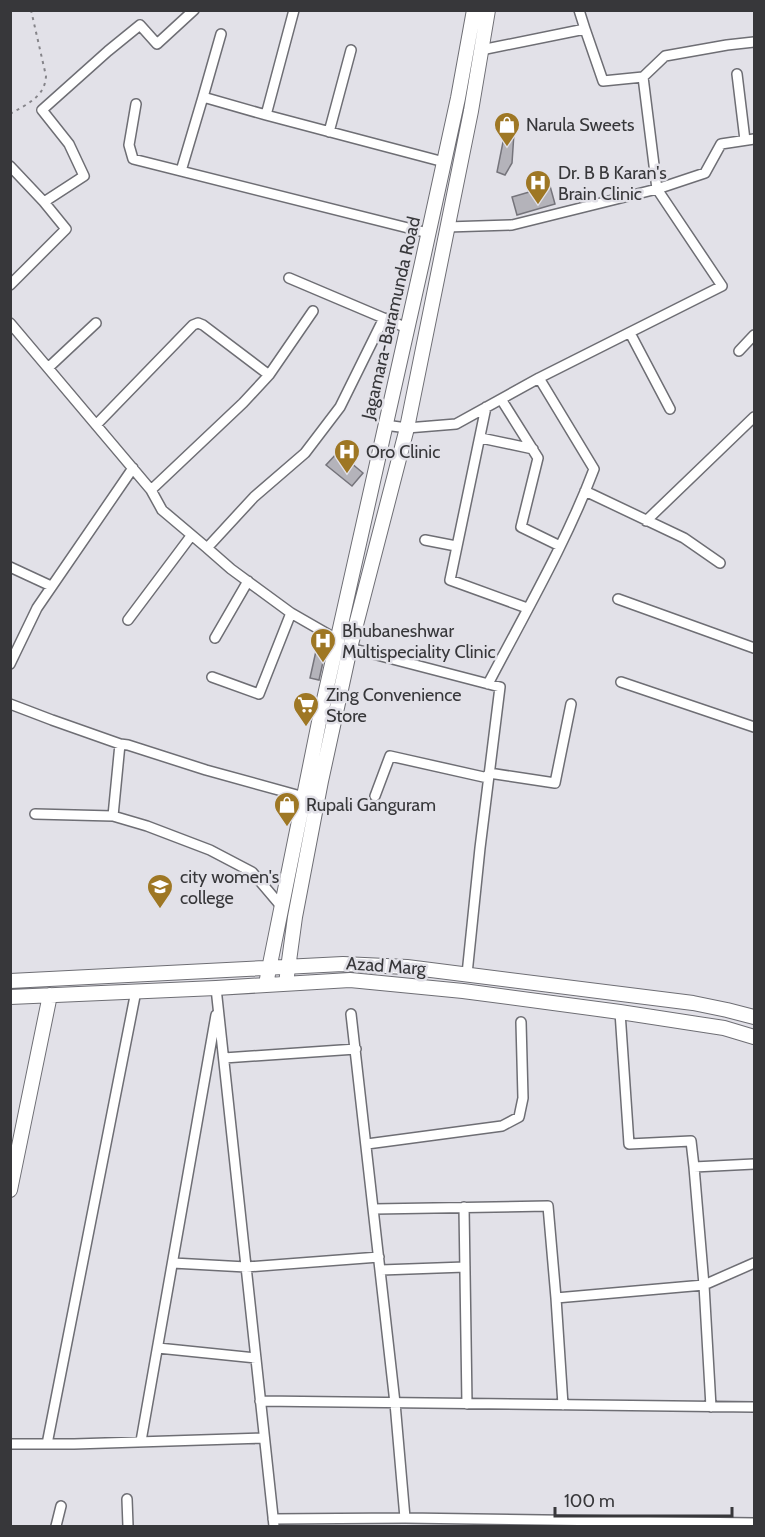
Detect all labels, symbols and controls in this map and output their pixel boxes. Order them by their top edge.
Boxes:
shop icon: Narula Sweets [492,110,522,148]
place label: Narula Sweets [526,114,634,136]
place label: Dr. B B Karan's Brain Clinic [558,162,667,205]
hospital icon: Dr. B B Karan's Brain Clinic [523,168,553,206]
street label: Jagamara-Baramunda Road [357,214,425,423]
hospital icon: Oro Clinic [332,437,362,475]
place label: Oro Clinic [366,441,440,463]
place label: Bhubaneshwar Multispeciality Clinic [342,620,496,663]
hospital icon: Bhubaneshwar Multispeciality Clinic [308,626,338,664]
place label: Zing Convenience Store [326,684,462,727]
supermarket icon: Zing Convenience Store [291,690,321,728]
shop icon: Rupali Ganguram [272,790,302,828]
place label: Rupali Ganguram [306,794,436,816]
place label: city women's college [180,866,279,909]
school or university icon: city women's college [145,872,175,910]
street label: Azad Marg [345,952,428,980]
scale bar [555,1480,732,1518]
text: 100 m [564,1490,615,1512]

